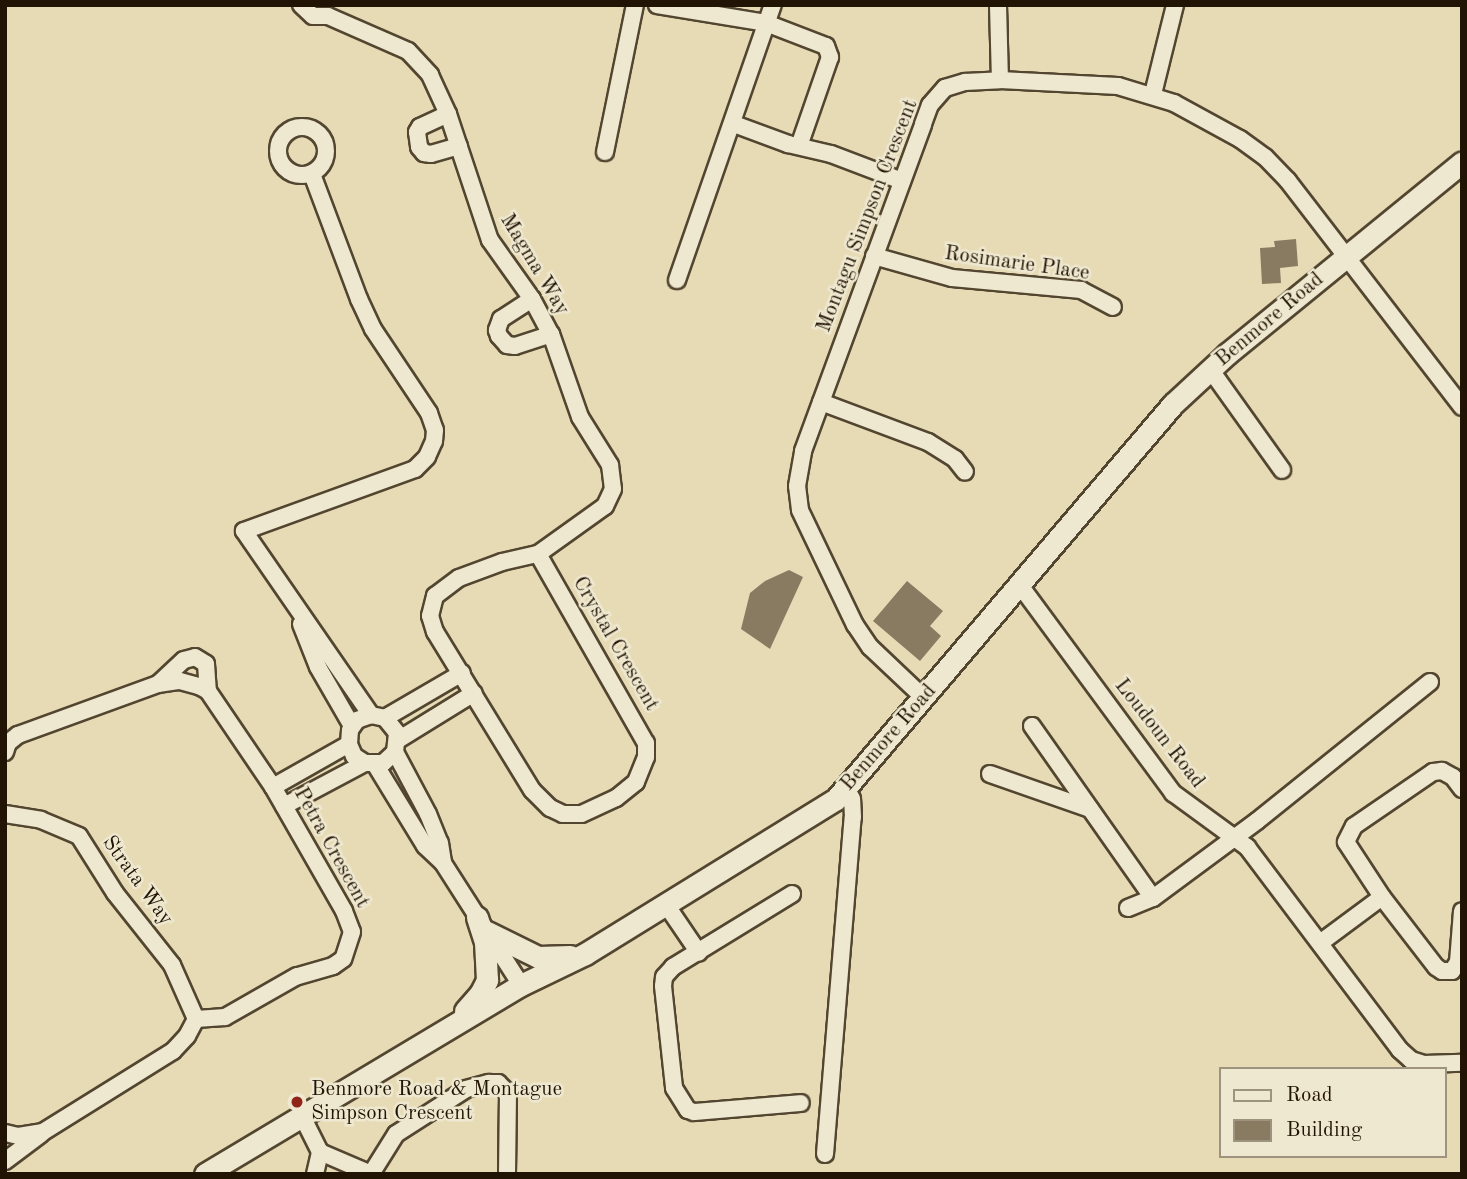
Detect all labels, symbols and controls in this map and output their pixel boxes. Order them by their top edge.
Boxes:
street label: Montagu Simpson Crescent [812,96,924,336]
street label: Magma Way [494,210,574,320]
street label: Rosimarie Place [943,241,1091,287]
street label: Benmore Road [1211,267,1329,373]
street label: Crystal Crescent [566,572,664,716]
street label: Loudoun Road [1108,674,1210,794]
street label: Benmore Road [836,679,942,797]
street label: Petra Crescent [287,783,375,913]
street label: Strata Way [96,831,178,931]
legend [1218,1067,1446,1158]
place label: Benmore Road & Montague Simpson Crescent [311,1077,562,1127]
text: Road [1286,1085,1333,1106]
marker: Benmore Road & Montague Simpson Crescent [289,1094,305,1110]
text: Building [1286,1120,1362,1141]

